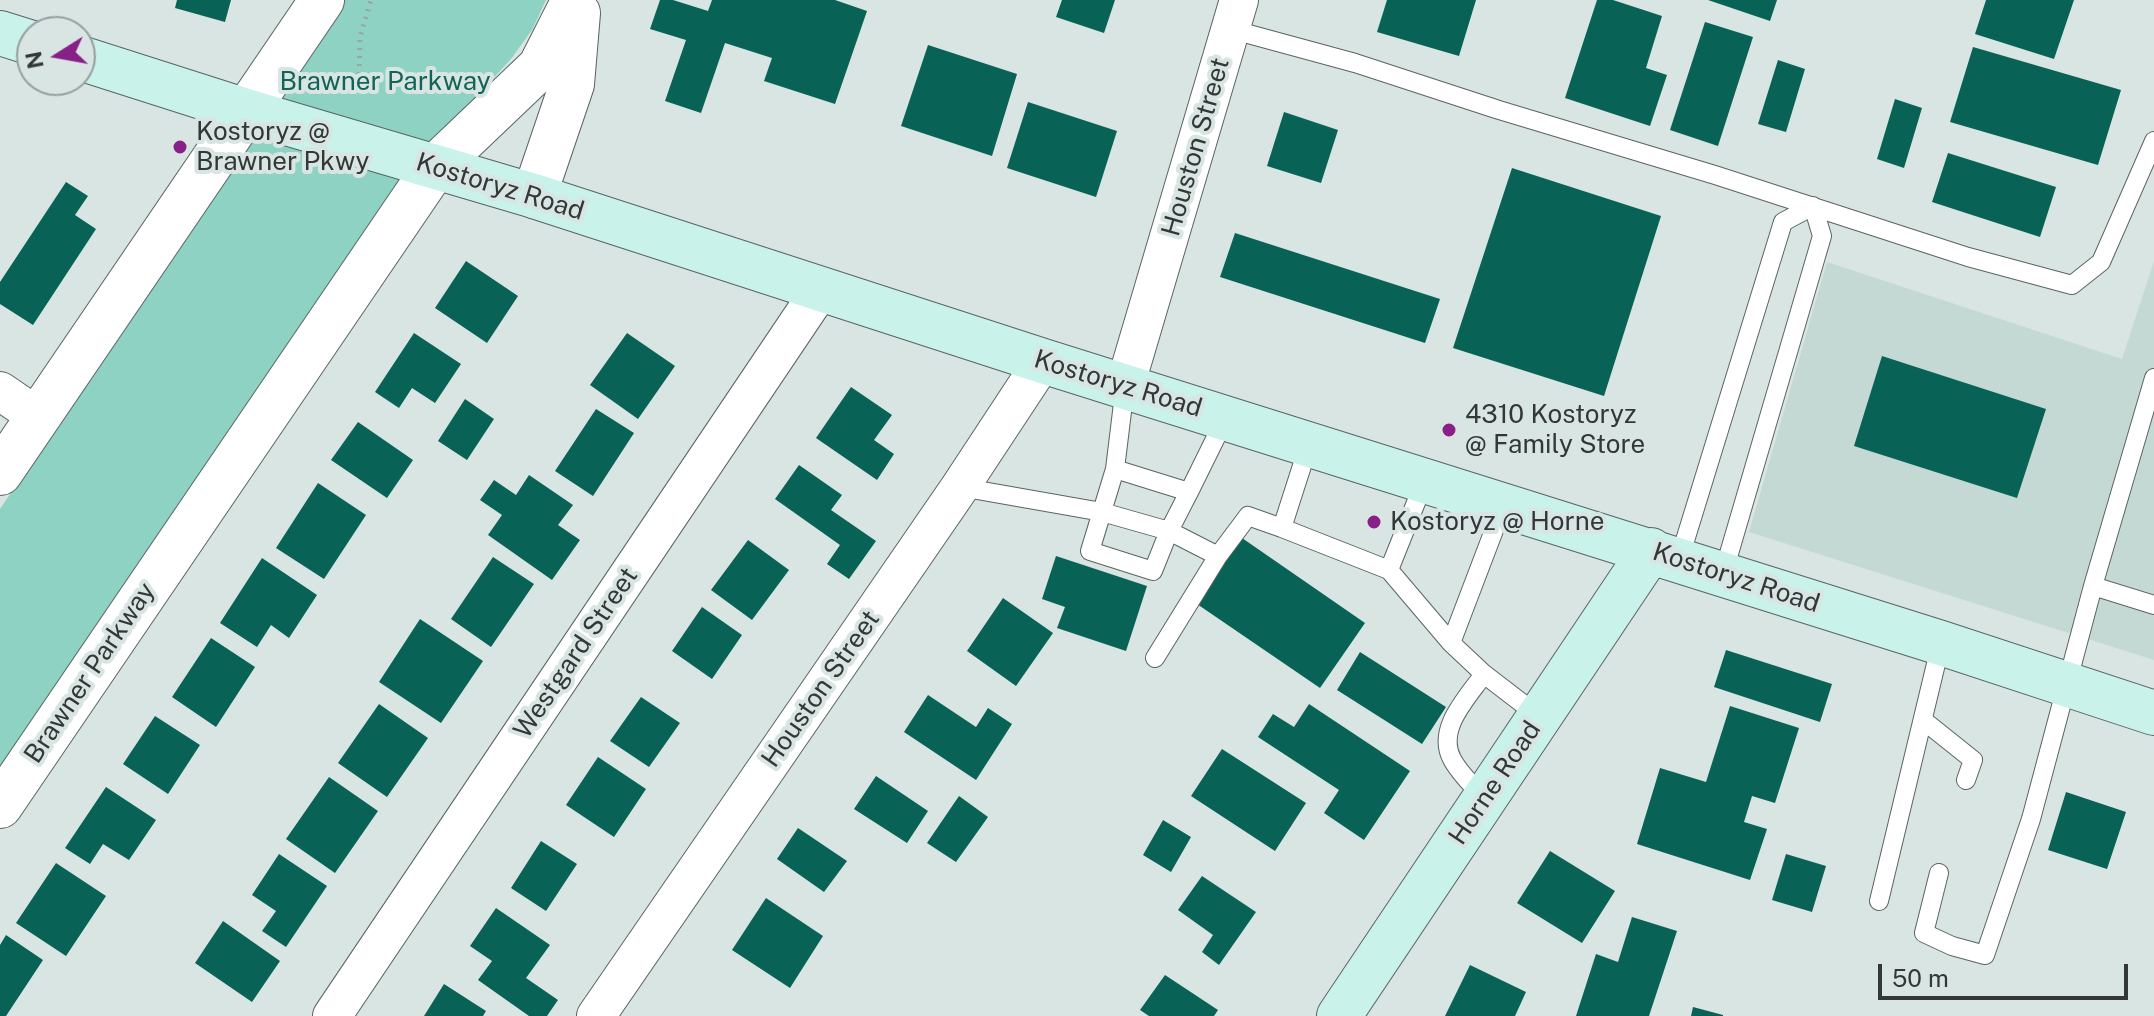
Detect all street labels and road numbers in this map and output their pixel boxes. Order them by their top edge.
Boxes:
street label: Houston Street [1156,54,1236,240]
street label: Kostoryz Road [412,147,588,227]
street label: Kostoryz Road [1030,344,1206,424]
street label: Kostoryz Road [1649,536,1823,620]
street label: Westgard Street [507,562,645,744]
street label: Brawner Parkway [18,577,162,769]
street label: Houston Street [755,605,887,773]
street label: Horne Road [1442,715,1548,851]

